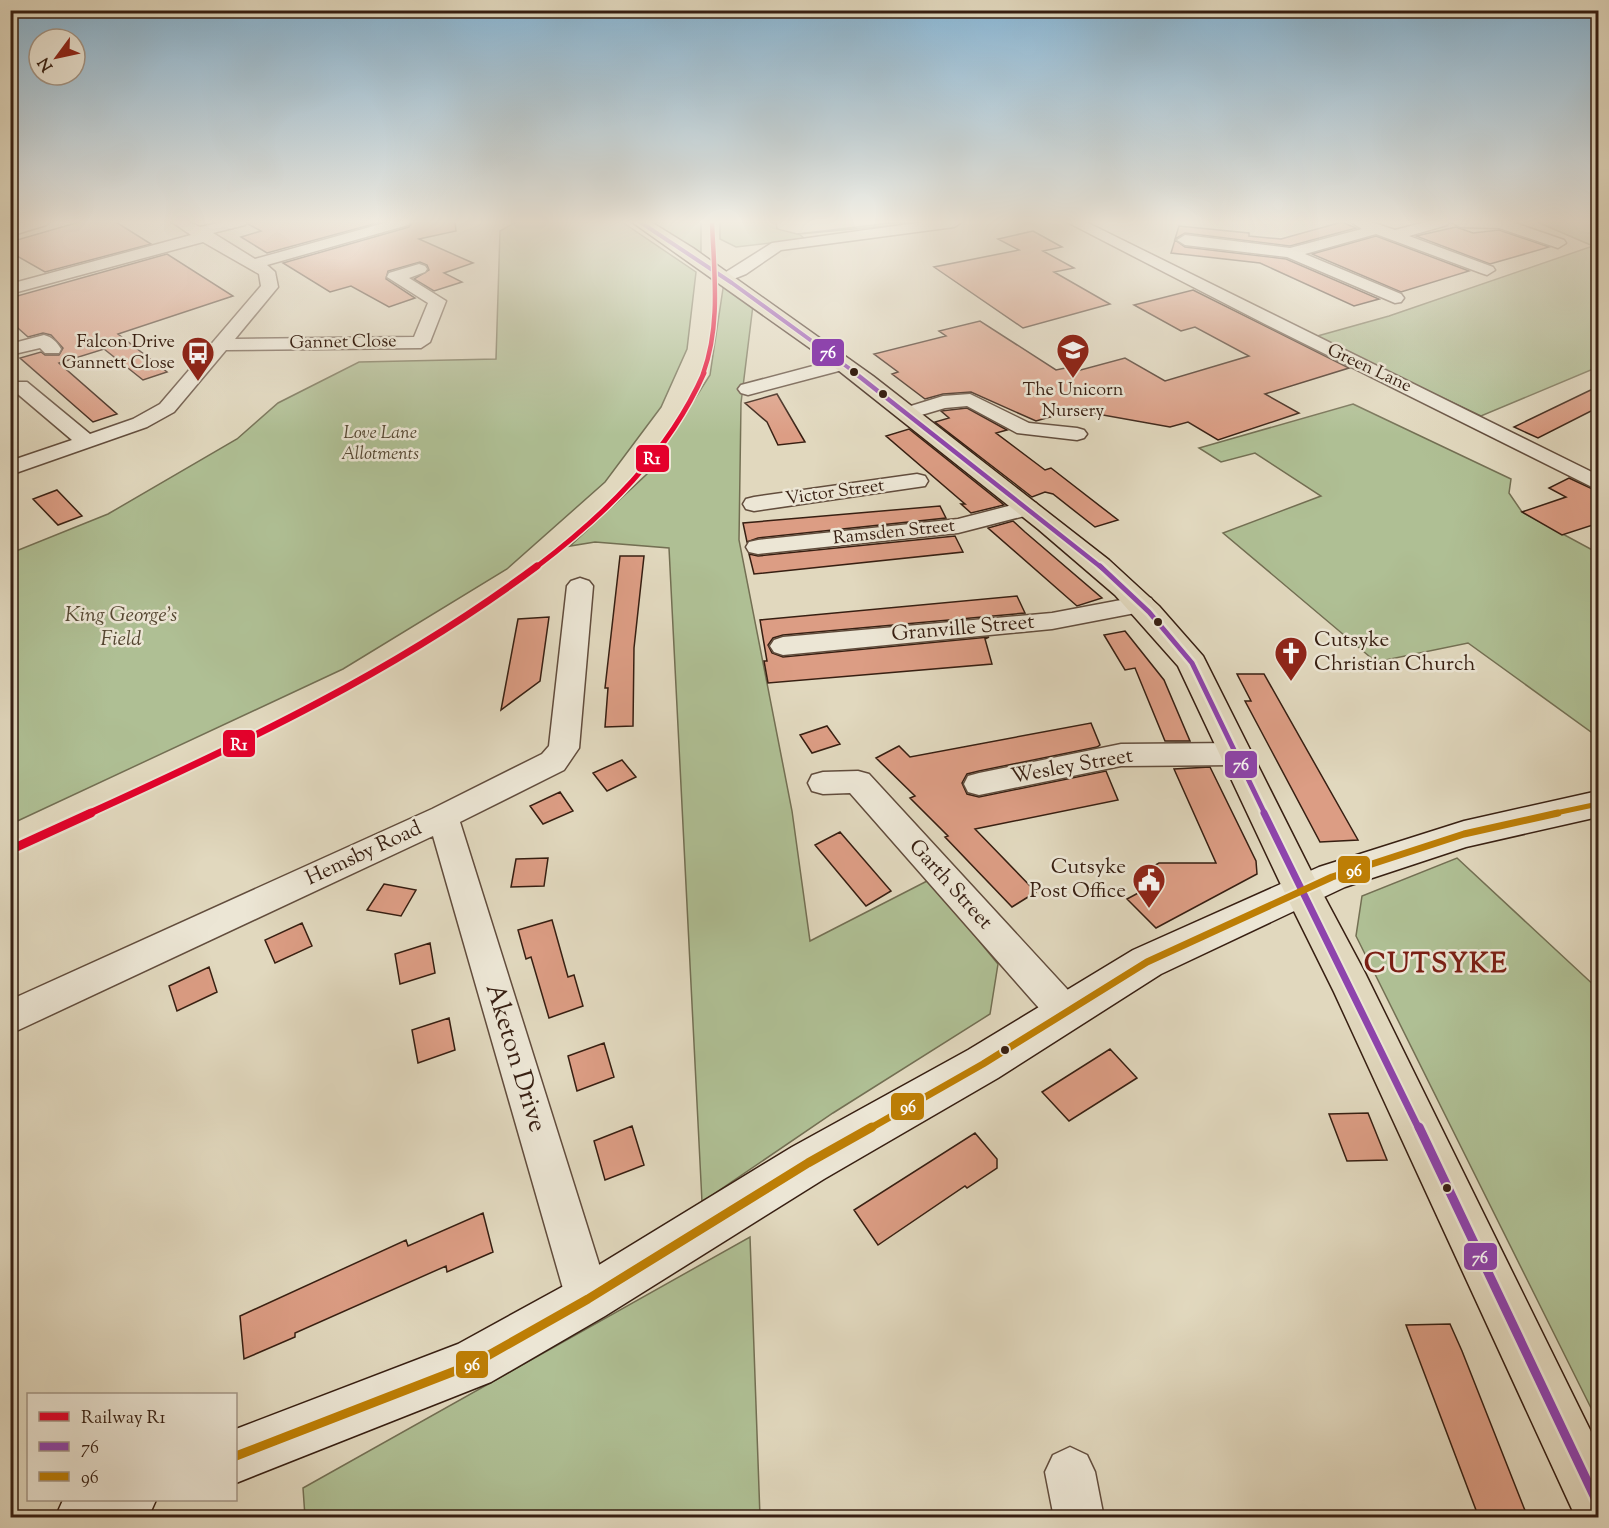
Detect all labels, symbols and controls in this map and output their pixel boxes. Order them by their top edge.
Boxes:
north arrow [27,27,87,87]
text: N [33,52,60,75]
street label: Gannet Close [289,329,397,357]
place label: Falcon Drive Gannett Close [62,330,175,377]
school or university icon: The Unicorn Nursery [1055,332,1091,379]
bus stop icon: Falcon Drive Gannett Close [180,335,216,382]
line badge: 76 [811,338,845,367]
street label: Green Lane [1322,338,1416,400]
text: 76 [820,343,836,366]
unlabelled marker [848,366,860,378]
place label: The Unicorn Nursery [1023,378,1124,425]
unlabelled marker [877,388,889,400]
park label: Love Lane Allotments [341,421,419,468]
line badge: R1 [635,444,670,473]
text: R1 [644,449,661,472]
street label: Victor Street [784,473,886,513]
street label: Ramsden Street [832,514,956,552]
park label: King George's Field [65,601,177,655]
street label: Granville Street [890,608,1036,650]
unlabelled marker [1152,616,1164,628]
place label: Cutsyke Christian Church [1314,626,1476,680]
church icon: Cutsyke Christian Church [1273,635,1309,682]
line badge: R1 [222,729,256,758]
text: R1 [231,735,248,758]
street label: Wesley Street [1009,741,1135,793]
line badge: 76 [1224,750,1258,779]
text: 76 [1233,755,1249,778]
street label: Hemsby Road [301,814,427,894]
street label: Garth Street [901,833,999,937]
place label: Cutsyke Post Office [1030,853,1126,907]
line badge: 96 [1337,855,1371,884]
text: 96 [1346,861,1362,884]
public building icon: Cutsyke Post Office [1131,862,1167,909]
district label: CUTSYKE [1364,946,1508,985]
street label: Aketon Drive [475,979,555,1137]
unlabelled marker [999,1044,1011,1056]
line badge: 96 [890,1092,925,1121]
text: 96 [900,1097,916,1120]
unlabelled marker [1441,1182,1453,1194]
line badge: 76 [1463,1242,1498,1271]
text: 76 [1472,1248,1488,1271]
line badge: 96 [455,1350,489,1379]
text: 96 [464,1355,480,1378]
legend [27,1393,237,1501]
text: Railway R1 [81,1406,166,1432]
text: 76 [81,1436,99,1462]
text: 96 [81,1466,99,1492]

